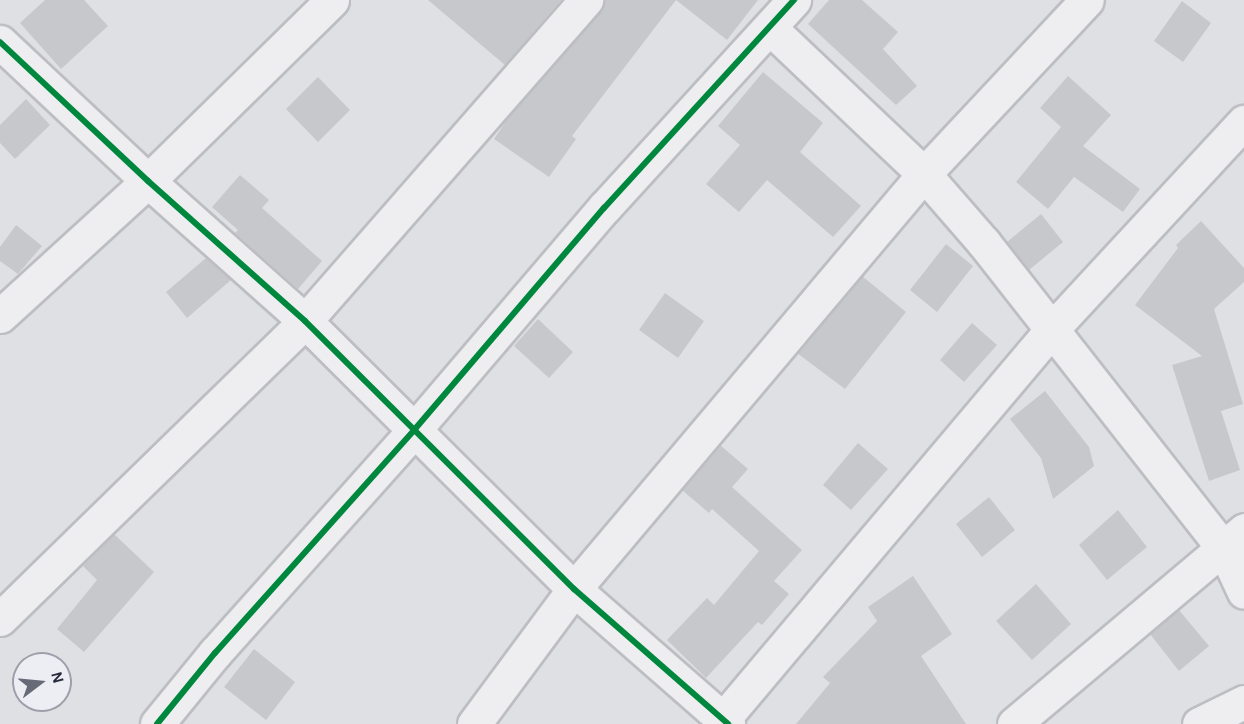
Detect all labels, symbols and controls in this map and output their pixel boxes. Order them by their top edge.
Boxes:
north arrow [12,652,72,712]
text: N [48,670,67,685]

